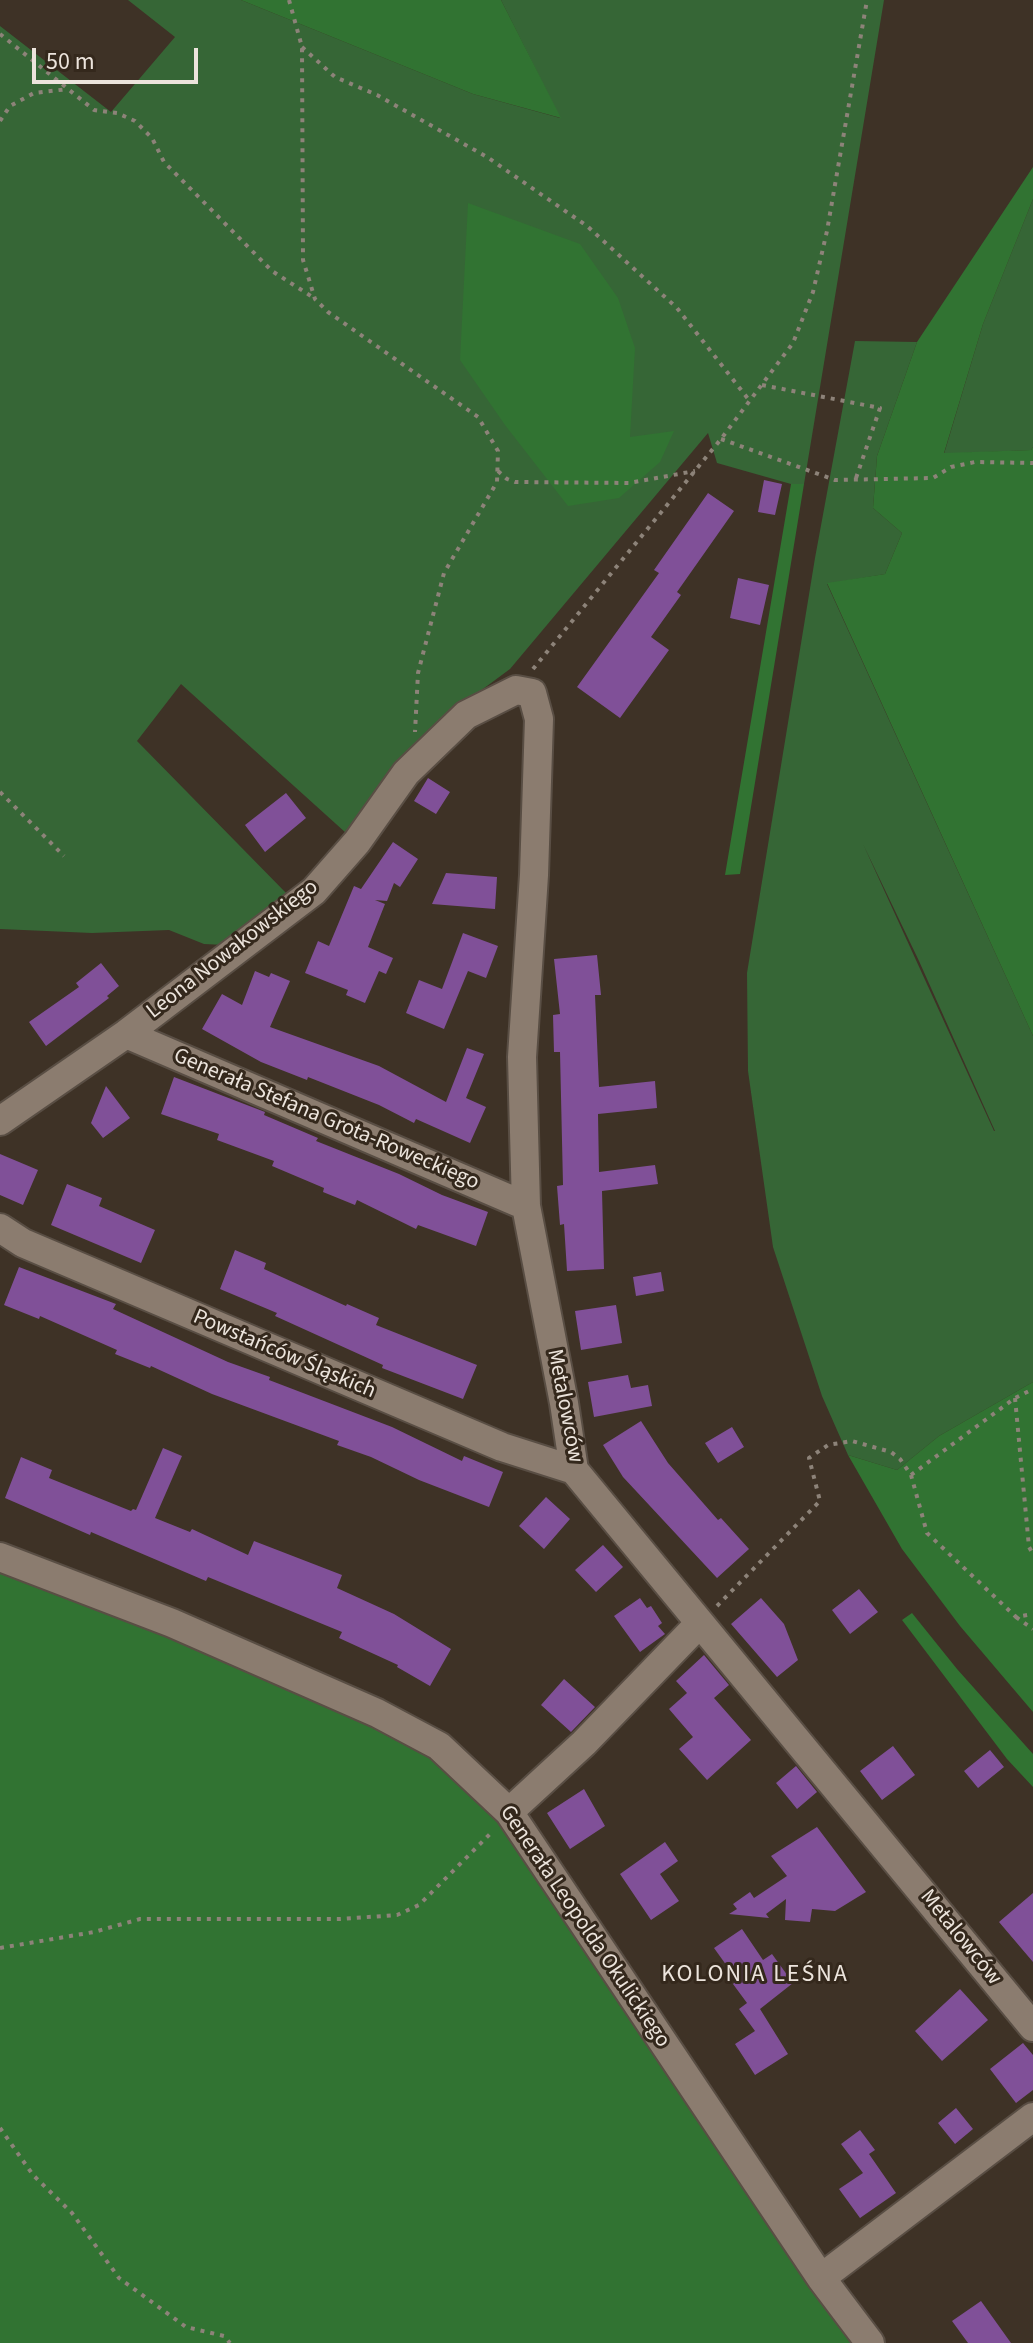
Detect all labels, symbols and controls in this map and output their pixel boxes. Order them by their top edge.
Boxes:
scale bar [36,32,202,82]
text: 50 m [46,44,95,79]
street label: Leona Nowakowskiego [142,875,324,1025]
street label: Generała Stefana Grota-Roweckiego [169,1043,483,1197]
street label: Powstańców Śląskich [189,1305,379,1405]
street label: Metalowców [540,1347,588,1465]
street label: Generała Leopolda Okulickiego [493,1801,675,2053]
street label: Metalowców [914,1885,1006,1991]
district label: KOLONIA LEŚNA [661,1962,849,1990]

